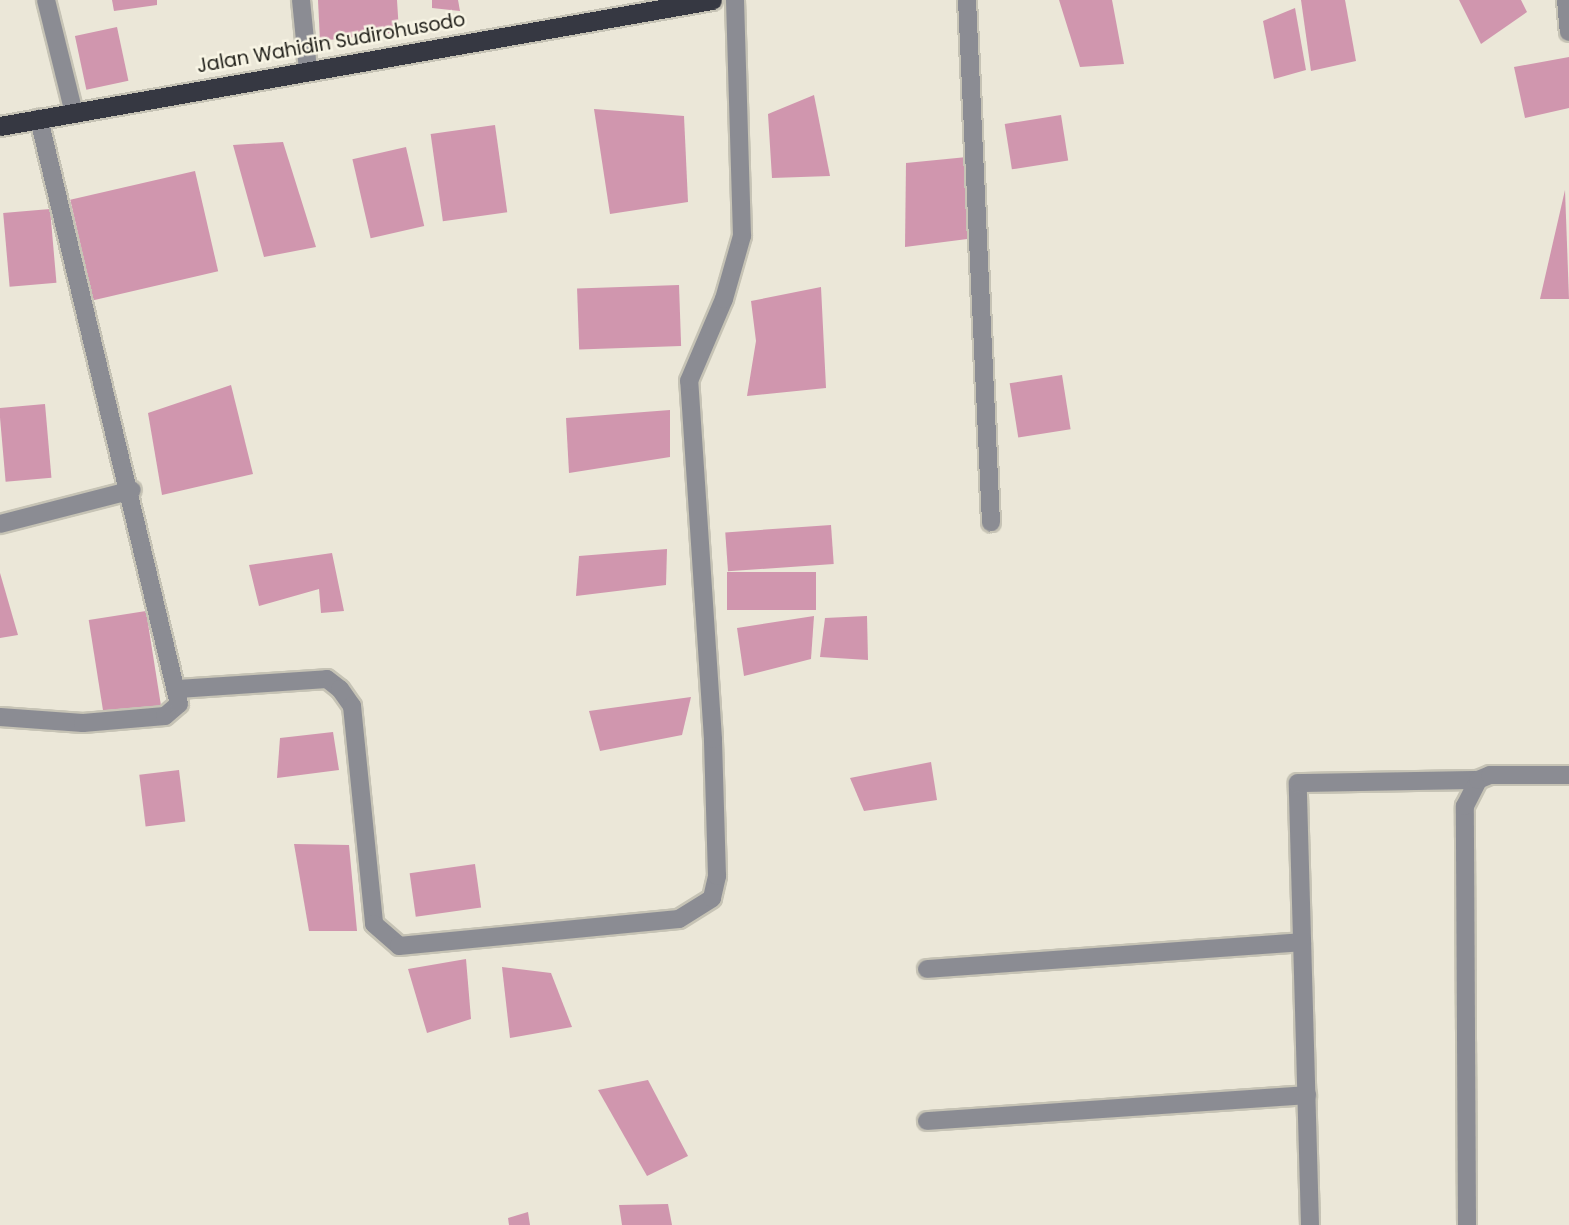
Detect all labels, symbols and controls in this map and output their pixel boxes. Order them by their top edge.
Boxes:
street label: Jalan Wahidin Sudirohusodo [195,8,467,78]

